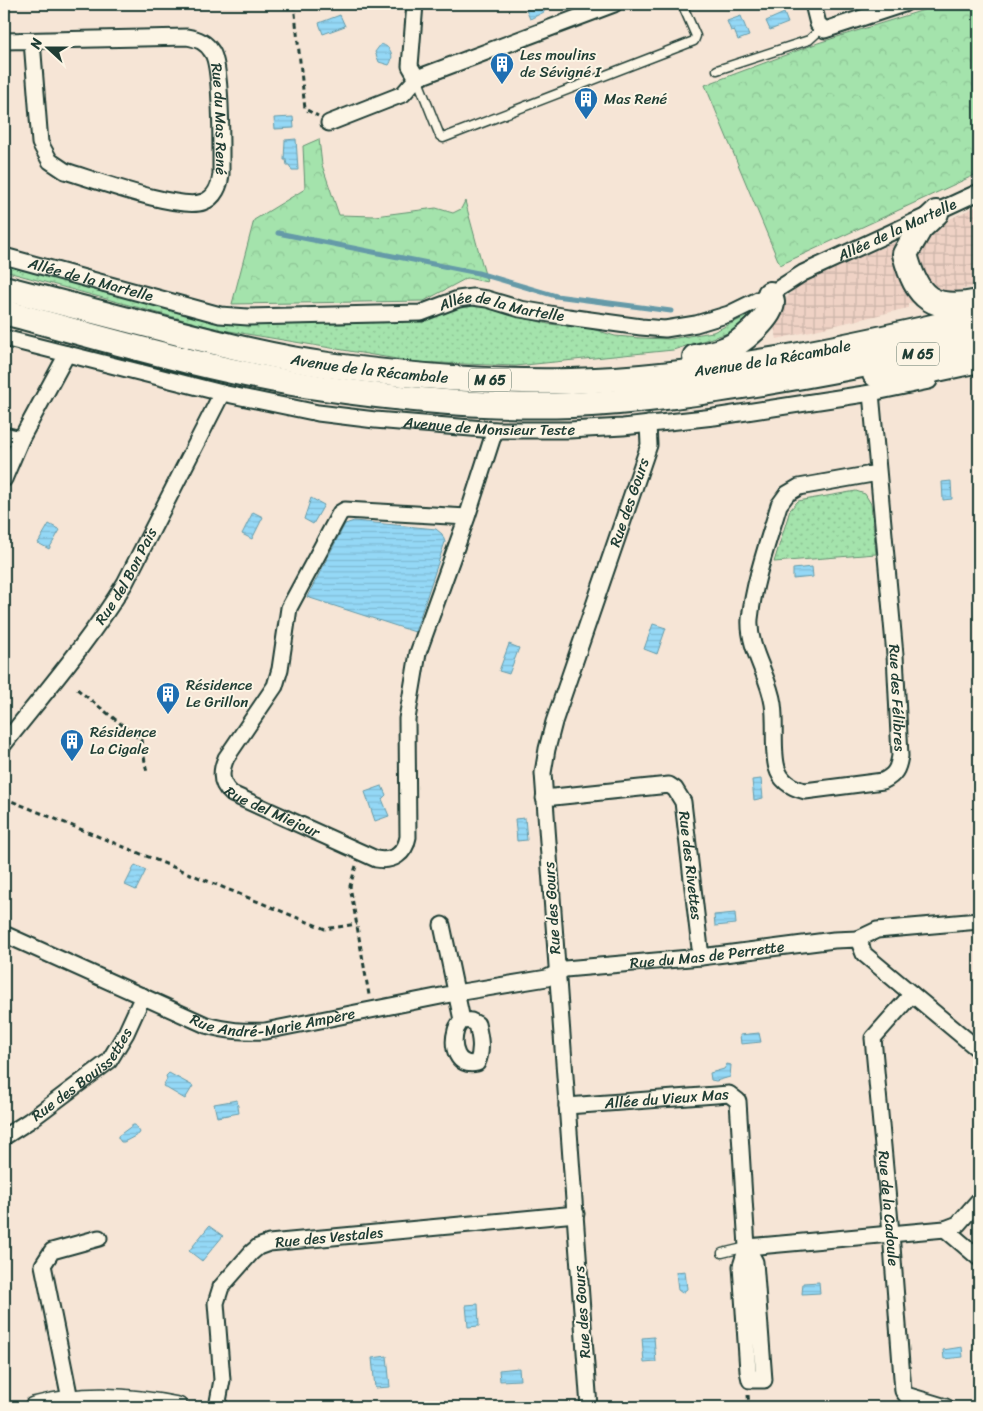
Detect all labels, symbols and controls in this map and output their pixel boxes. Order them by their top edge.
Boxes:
north arrow [22,22,72,72]
text: N [23,34,50,53]
place label: Les moulins de Sévigné I [520,42,602,85]
building icon: Les moulins de Sévigné I [489,51,515,85]
street label: Rue du Mas René [203,61,234,175]
building icon: Mas René [573,86,599,120]
place label: Mas René [604,86,667,112]
street label: Allée de la Martelle [832,191,961,269]
street label: Allée de la Martelle [24,250,156,309]
street label: Allée de la Martelle [434,284,566,329]
street label: Avenue de la Récambale [692,332,853,384]
road number: M 65 [897,342,939,366]
street label: Avenue de la Récambale [288,346,449,391]
road number: M 65 [469,368,511,392]
street label: Avenue de Monsieur Teste [402,409,576,443]
street label: Rue des Gours [602,454,657,551]
street label: Rue del Bon Païs [88,523,164,630]
street label: Rue des Félibres [881,643,913,753]
place label: Résidence Le Grillon [186,672,252,715]
building icon: Résidence Le Grillon [155,681,181,715]
place label: Résidence La Cigale [90,719,156,762]
building icon: Résidence La Cigale [59,728,85,762]
street label: Rue del Miejour [218,780,325,845]
street label: Rue des Rivettes [671,810,710,921]
street label: Rue des Gours [536,861,568,955]
street label: Rue du Mas de Perrette [629,933,786,976]
street label: Rue André-Marie Ampère [186,1000,358,1044]
street label: Rue des Bouissettes [26,1023,140,1128]
street label: Allée du Vieux Mas [603,1081,730,1116]
street label: Rue de la Cadoule [870,1150,907,1267]
street label: Rue des Vestales [274,1219,385,1255]
street label: Rue des Gours [566,1265,598,1359]

